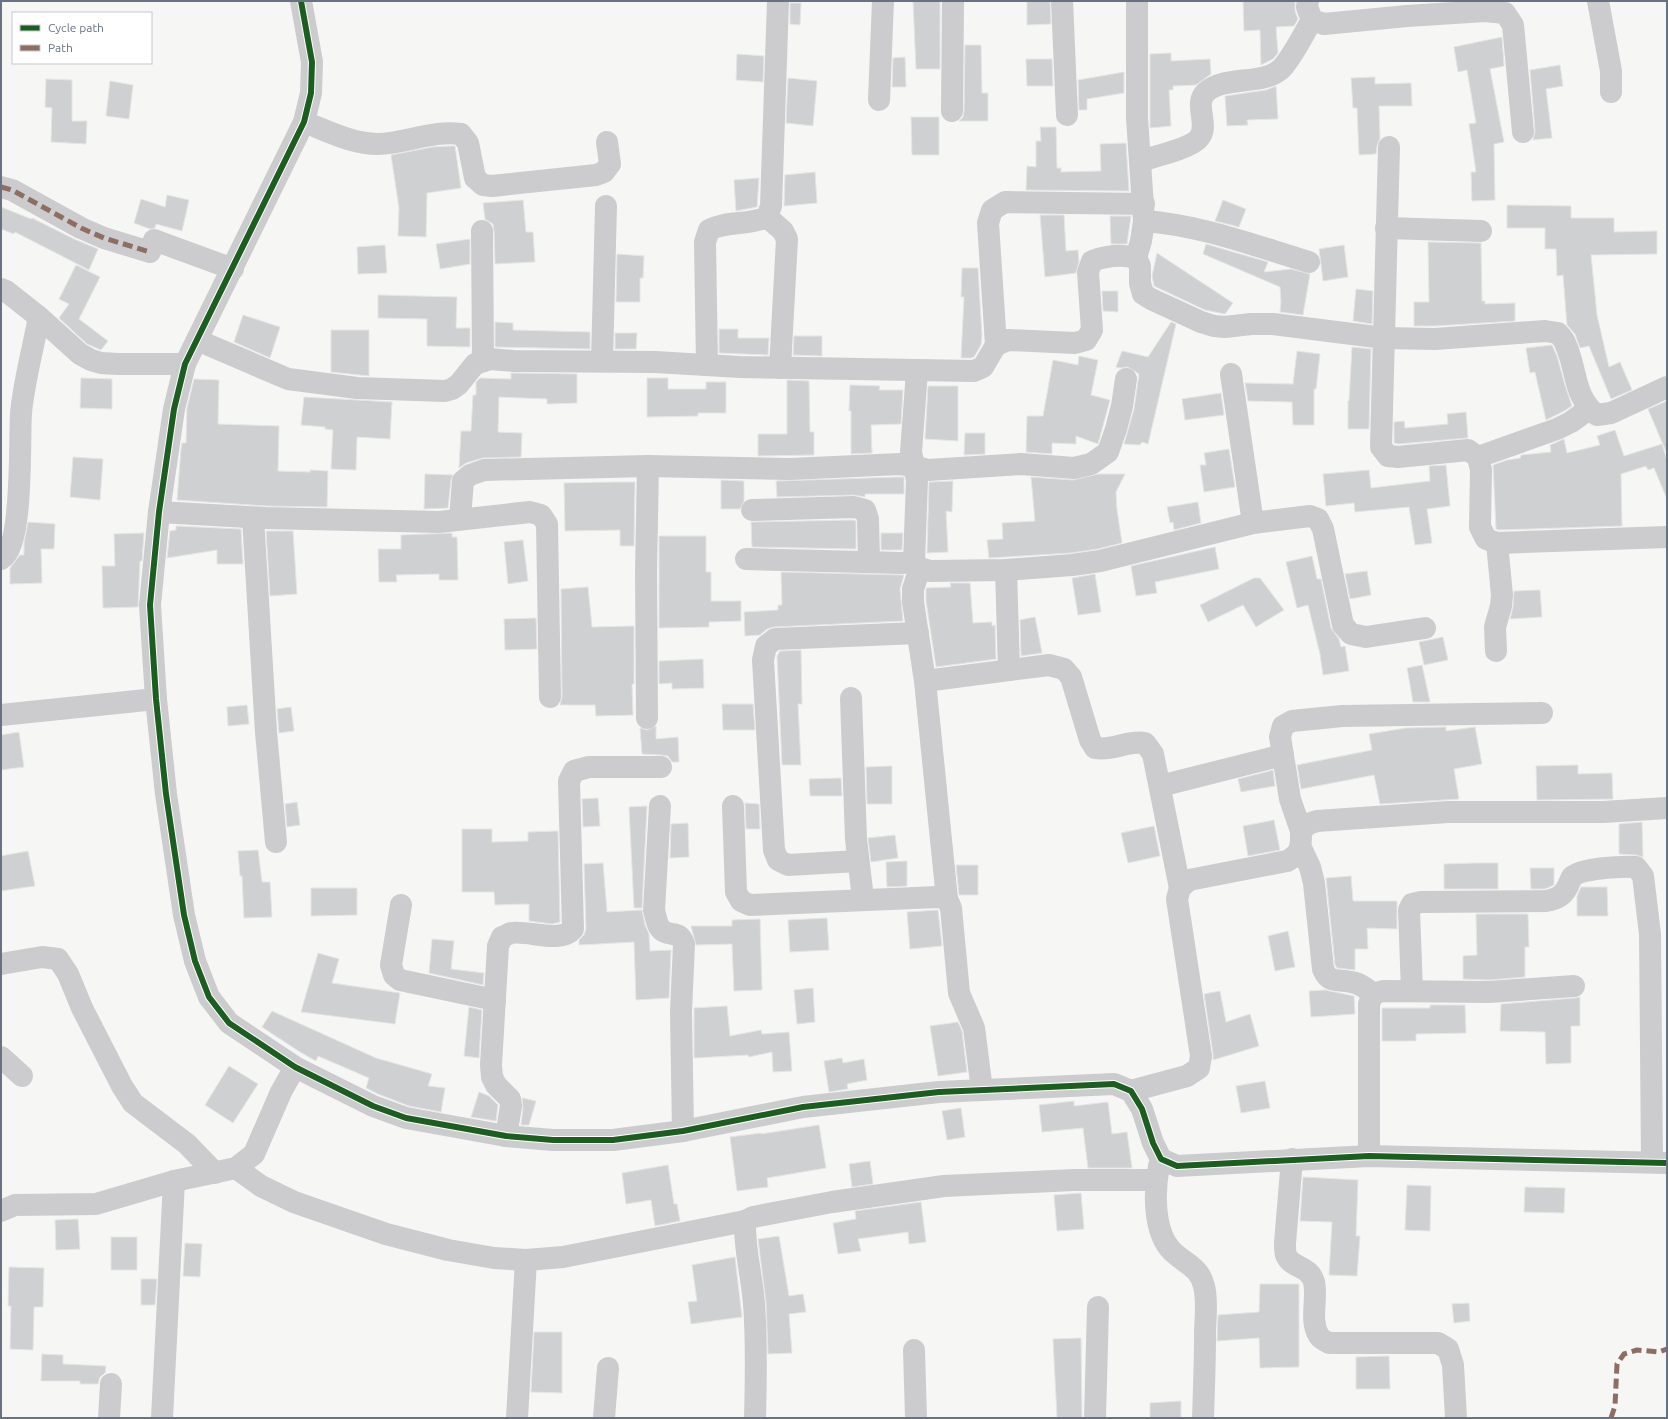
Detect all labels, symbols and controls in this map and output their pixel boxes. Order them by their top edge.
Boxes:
legend [12,12,152,64]
text: Cycle path [48,21,104,34]
text: Path [48,41,73,54]

